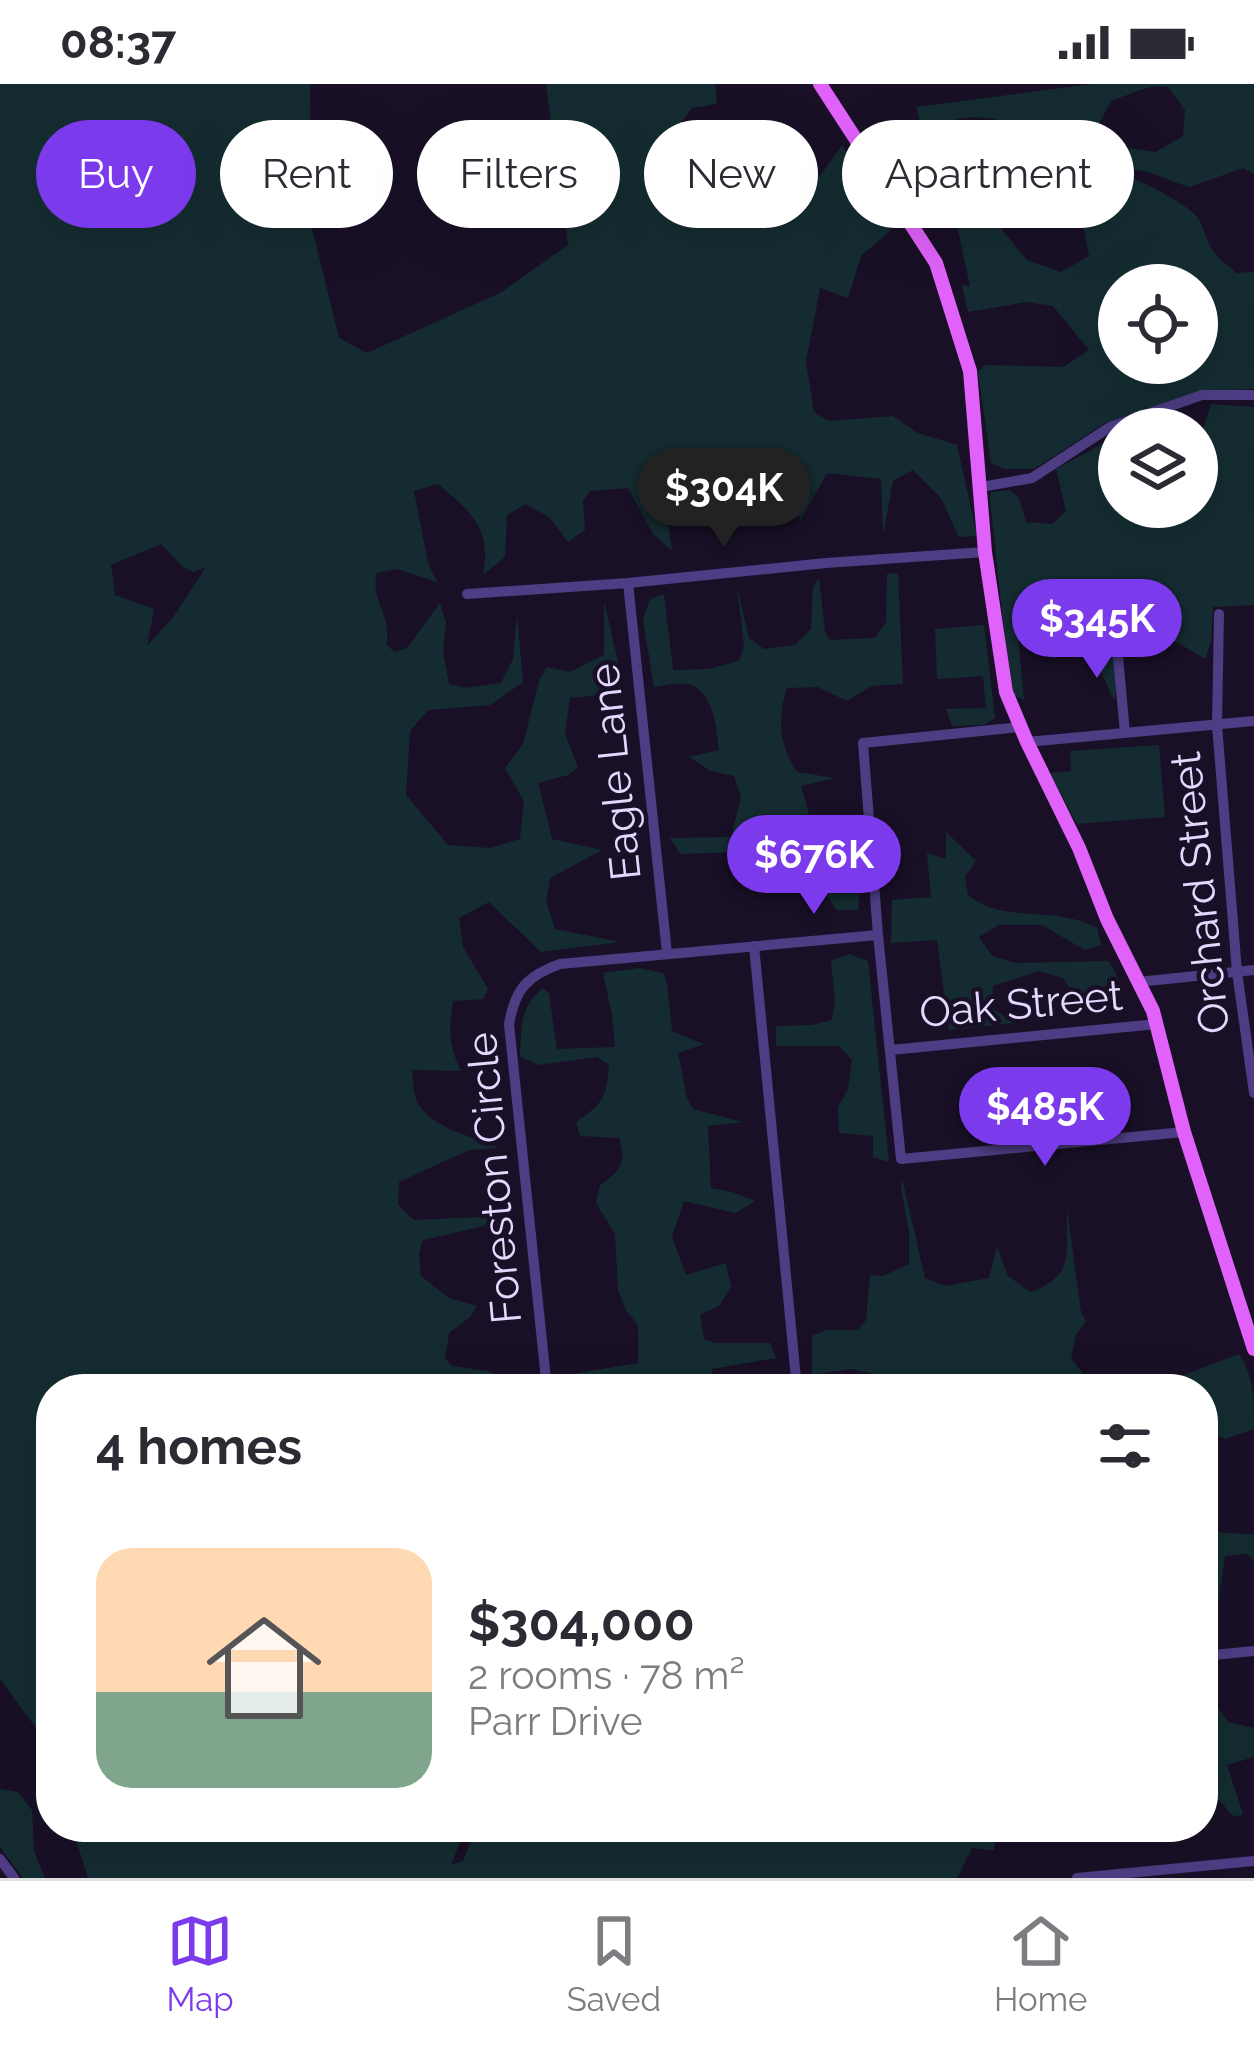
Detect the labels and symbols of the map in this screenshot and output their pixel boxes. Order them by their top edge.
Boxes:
pin: $304K [640,448,808,550]
pin: $345K [1013,579,1181,681]
street label: Eagle Lane [579,661,651,883]
street label: Orchard Street [1161,750,1239,1036]
pin: $676K [730,815,898,917]
street label: Oak Street [917,971,1125,1037]
street label: Foreston Circle [457,1030,531,1326]
pin: $485K [961,1067,1129,1169]

